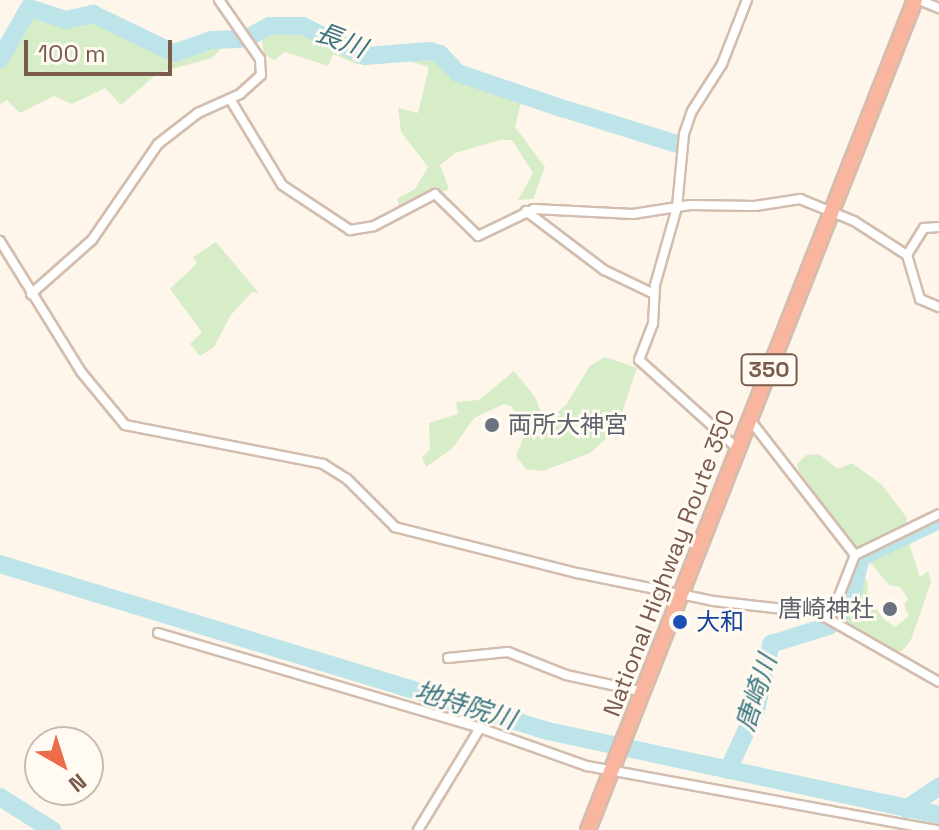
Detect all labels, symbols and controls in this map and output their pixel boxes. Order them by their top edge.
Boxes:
water label: 長川 [311,17,371,65]
scale bar [28,24,176,74]
text: 100 m [38,38,106,69]
road number: 350 [739,352,799,388]
street label: National Highway Route 350 [597,406,741,720]
place label: 両所大神宮 [508,411,628,439]
marker: 両所大神宮 [483,416,501,434]
place label: 唐崎神社 [778,595,874,623]
marker: 唐崎神社 [881,600,899,618]
place label: 大和 [696,608,744,636]
marker: 大和 [671,613,689,631]
water label: 唐崎川 [730,651,784,735]
water label: 地持院川 [411,676,519,736]
north arrow [24,726,104,806]
text: N [63,768,92,799]

